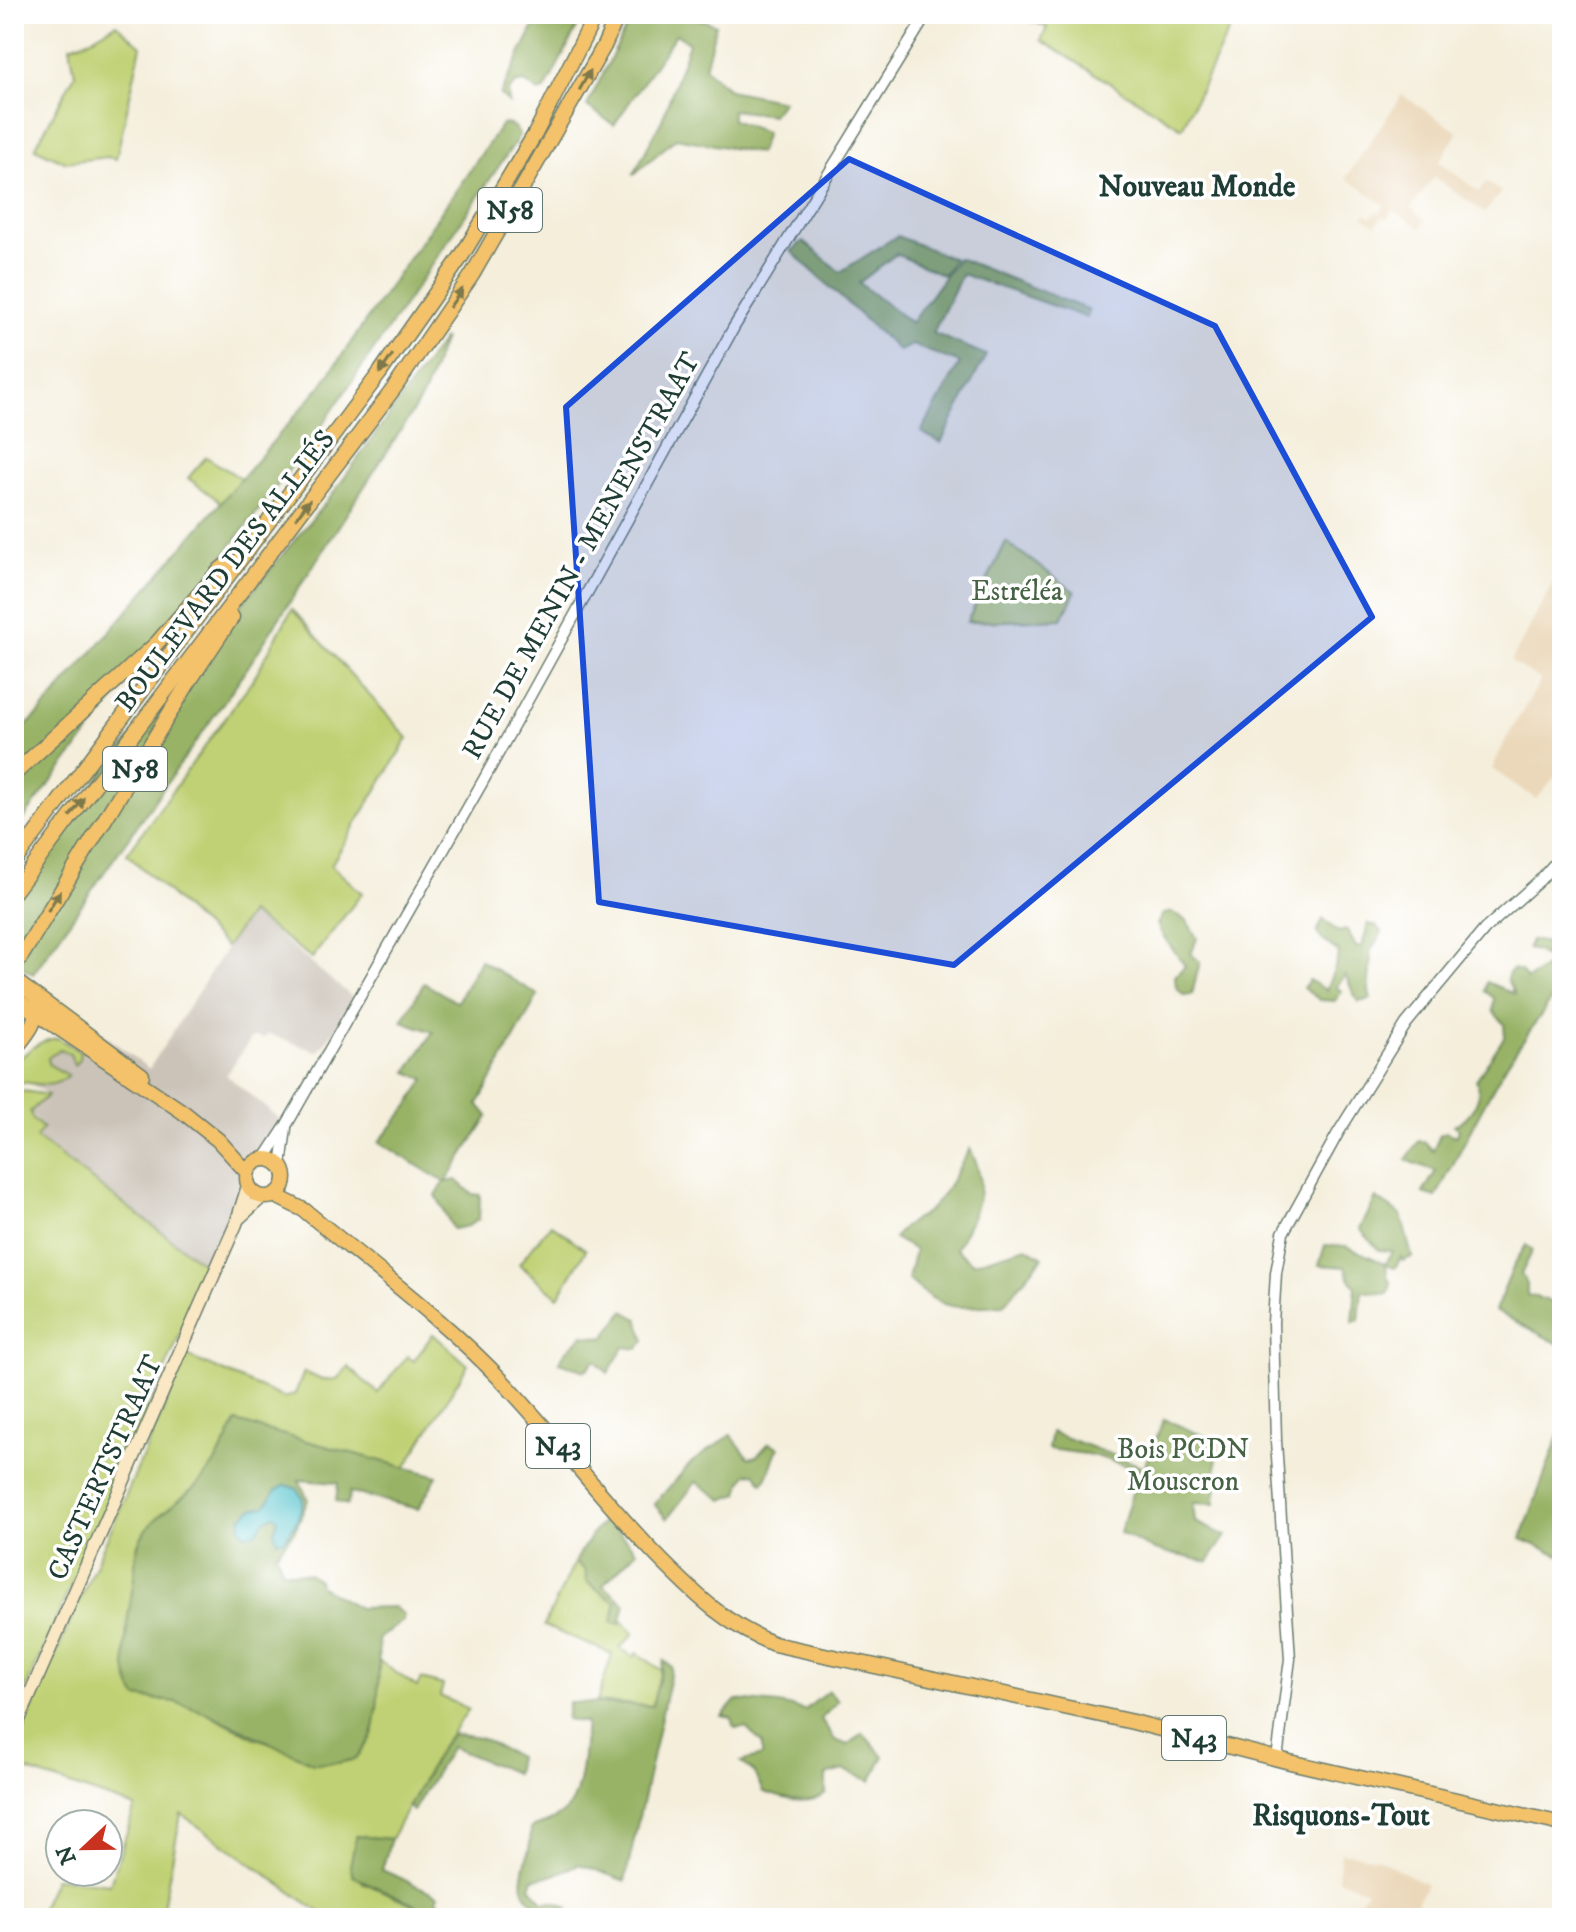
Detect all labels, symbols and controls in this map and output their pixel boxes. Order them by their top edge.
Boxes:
one-way arrow [578,68,592,91]
district label: Nouveau Monde [1099,169,1296,206]
road number: N58 [478,188,542,232]
one-way arrow [448,288,463,309]
street label: RUE DE MENIN - MENENSTRAAT [455,346,708,765]
one-way arrow [379,354,394,375]
street label: BOULEVARD DES ALLIÉS [108,423,343,719]
one-way arrow [295,499,311,519]
park label: Estréléa [971,574,1063,609]
road number: N58 [103,747,167,791]
one-way arrow [69,797,84,818]
one-way arrow [46,890,60,912]
street label: CASTERTSTRAAT [40,1350,171,1586]
road number: N43 [526,1424,590,1468]
park label: Bois PCDN Mouscron [1117,1432,1249,1499]
road number: N43 [1162,1716,1226,1760]
district label: Risquons-Tout [1252,1798,1430,1835]
north arrow [44,1808,124,1888]
text: N [51,1841,83,1868]

